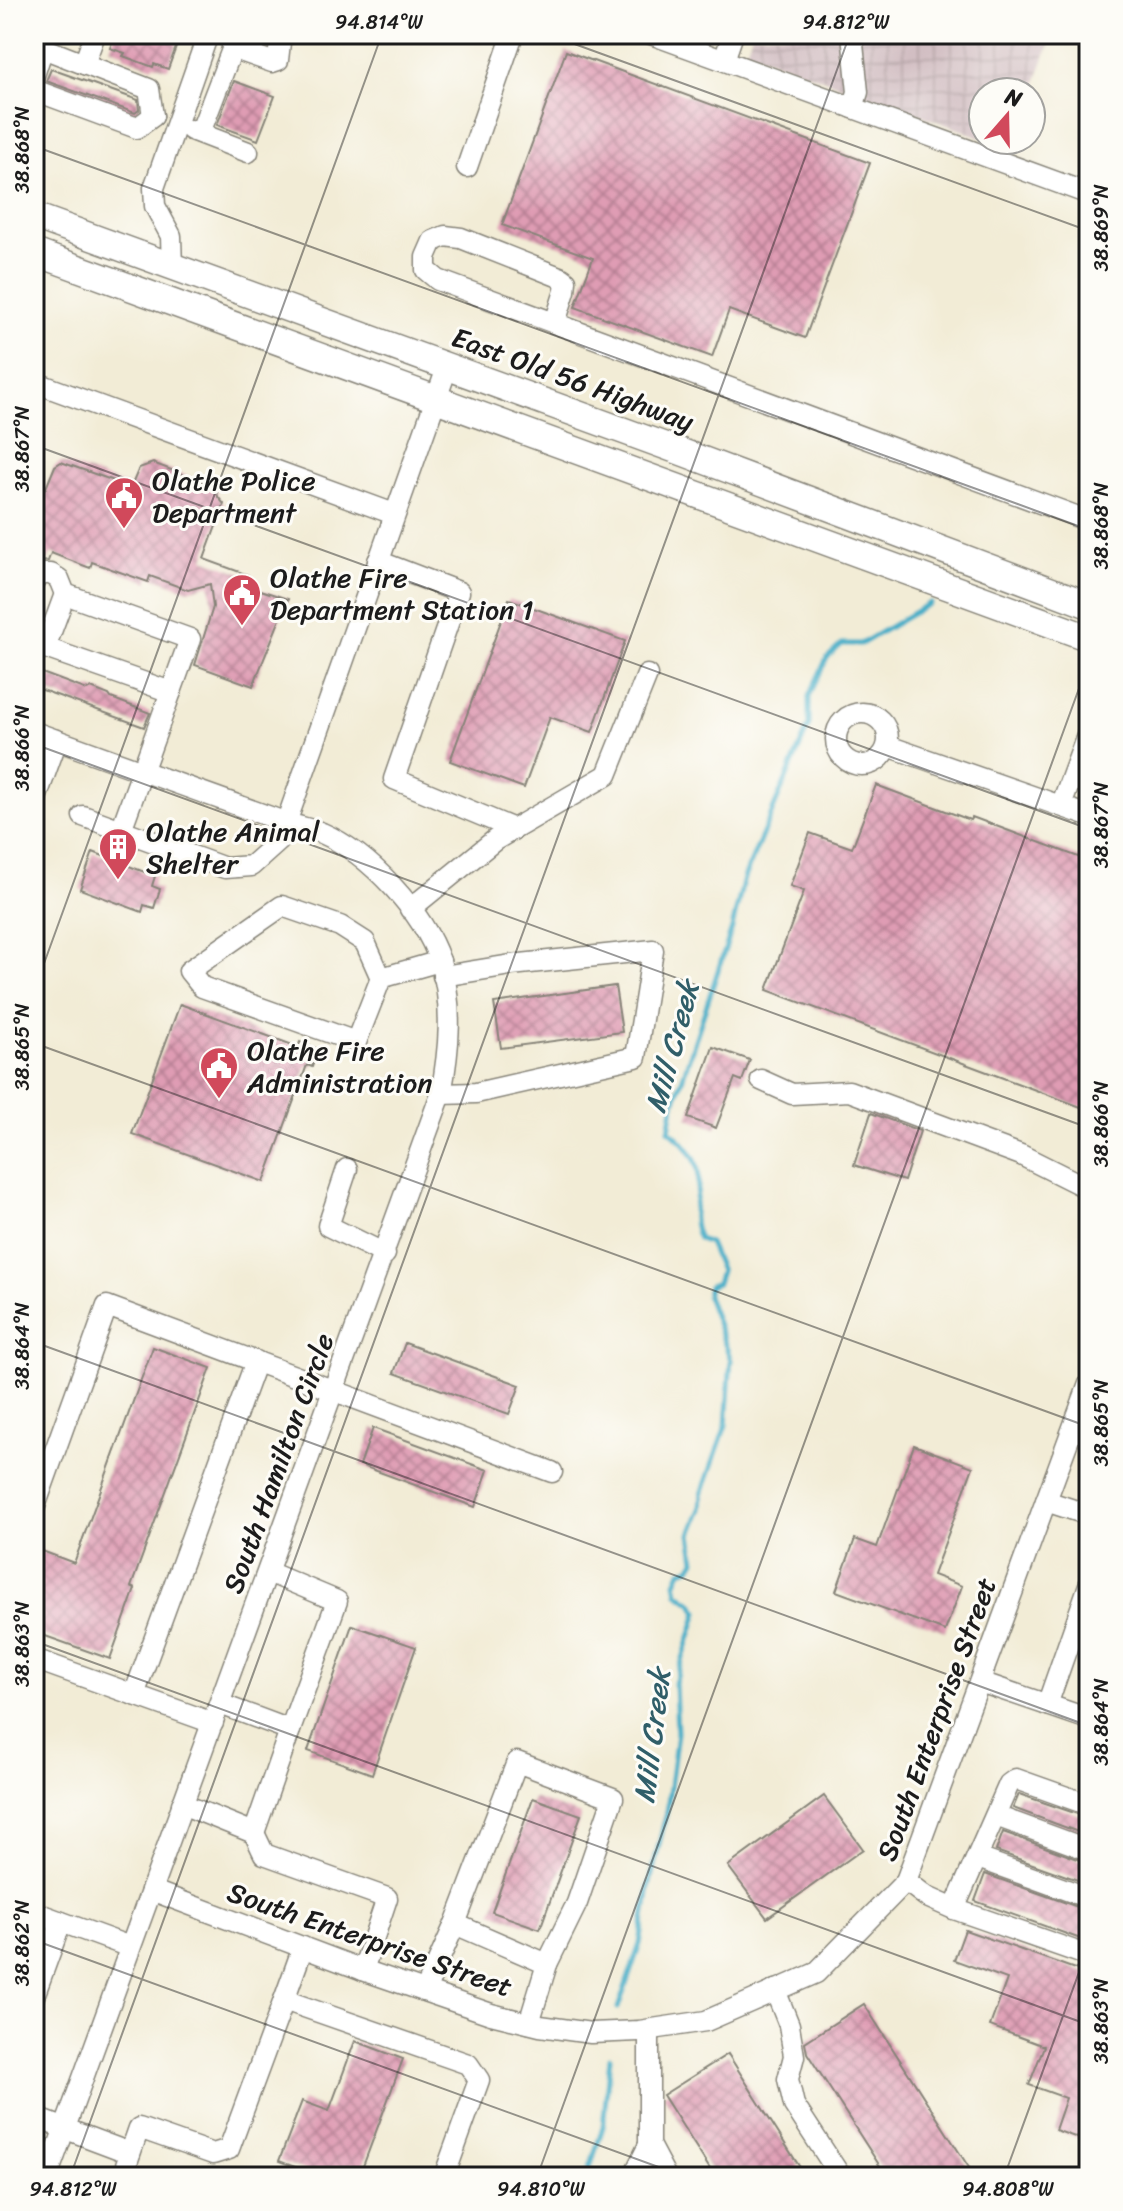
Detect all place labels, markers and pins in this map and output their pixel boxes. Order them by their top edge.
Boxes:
place label: Olathe Police Department [152,456,316,537]
public building icon: Olathe Police Department [103,475,145,530]
place label: Olathe Fire Department Station 1 [270,553,534,634]
public building icon: Olathe Fire Department Station 1 [221,572,263,627]
place label: Olathe Animal Shelter [146,807,321,888]
building icon: Olathe Animal Shelter [97,826,139,881]
place label: Olathe Fire Administration [246,1026,432,1107]
public building icon: Olathe Fire Administration [198,1045,240,1100]

